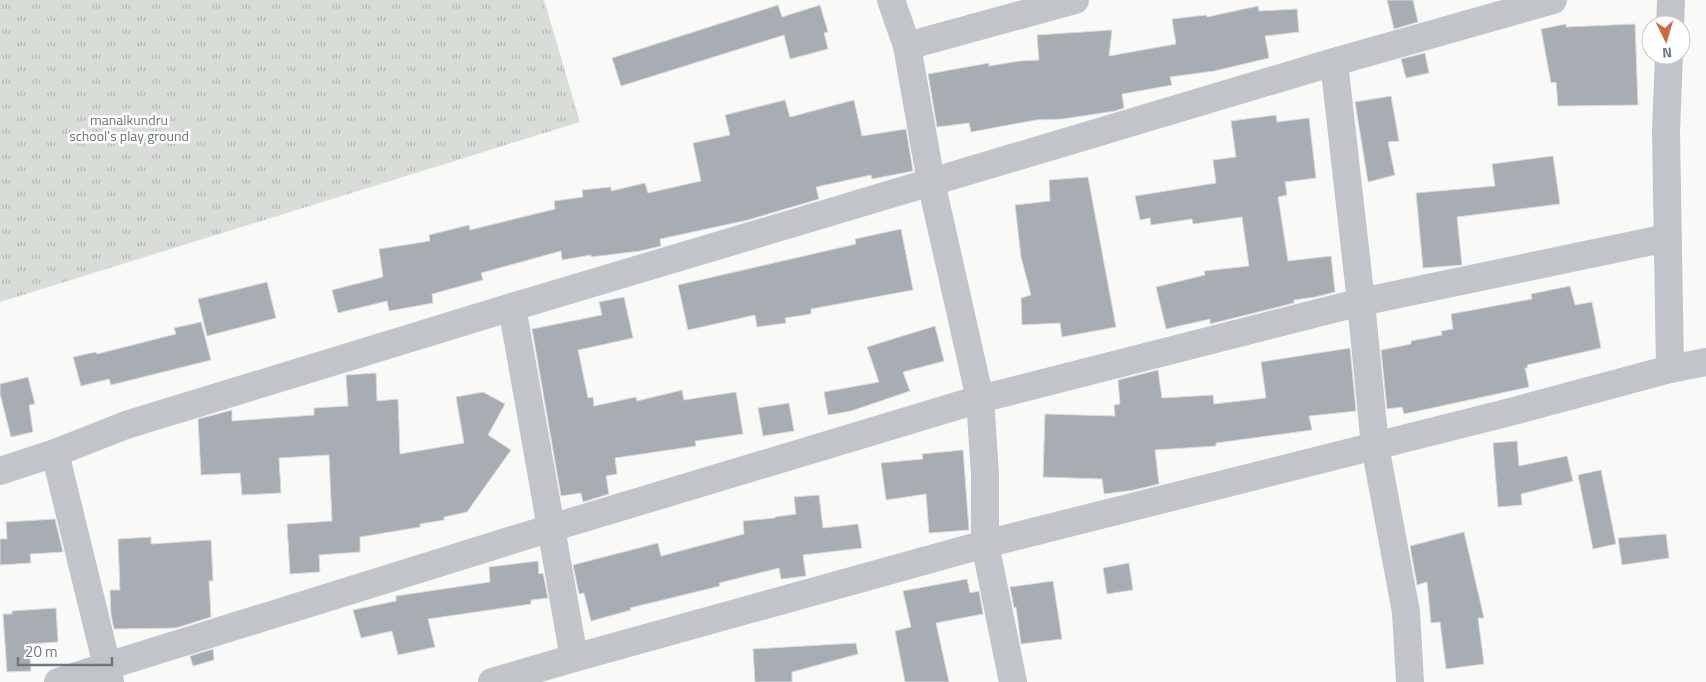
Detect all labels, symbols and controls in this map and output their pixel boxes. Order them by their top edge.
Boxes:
north arrow [1641,15,1691,65]
text: N [1661,43,1673,64]
park label: manalkundru school's play ground [69,109,189,146]
scale bar [18,634,111,666]
text: 20 m [25,640,58,663]

